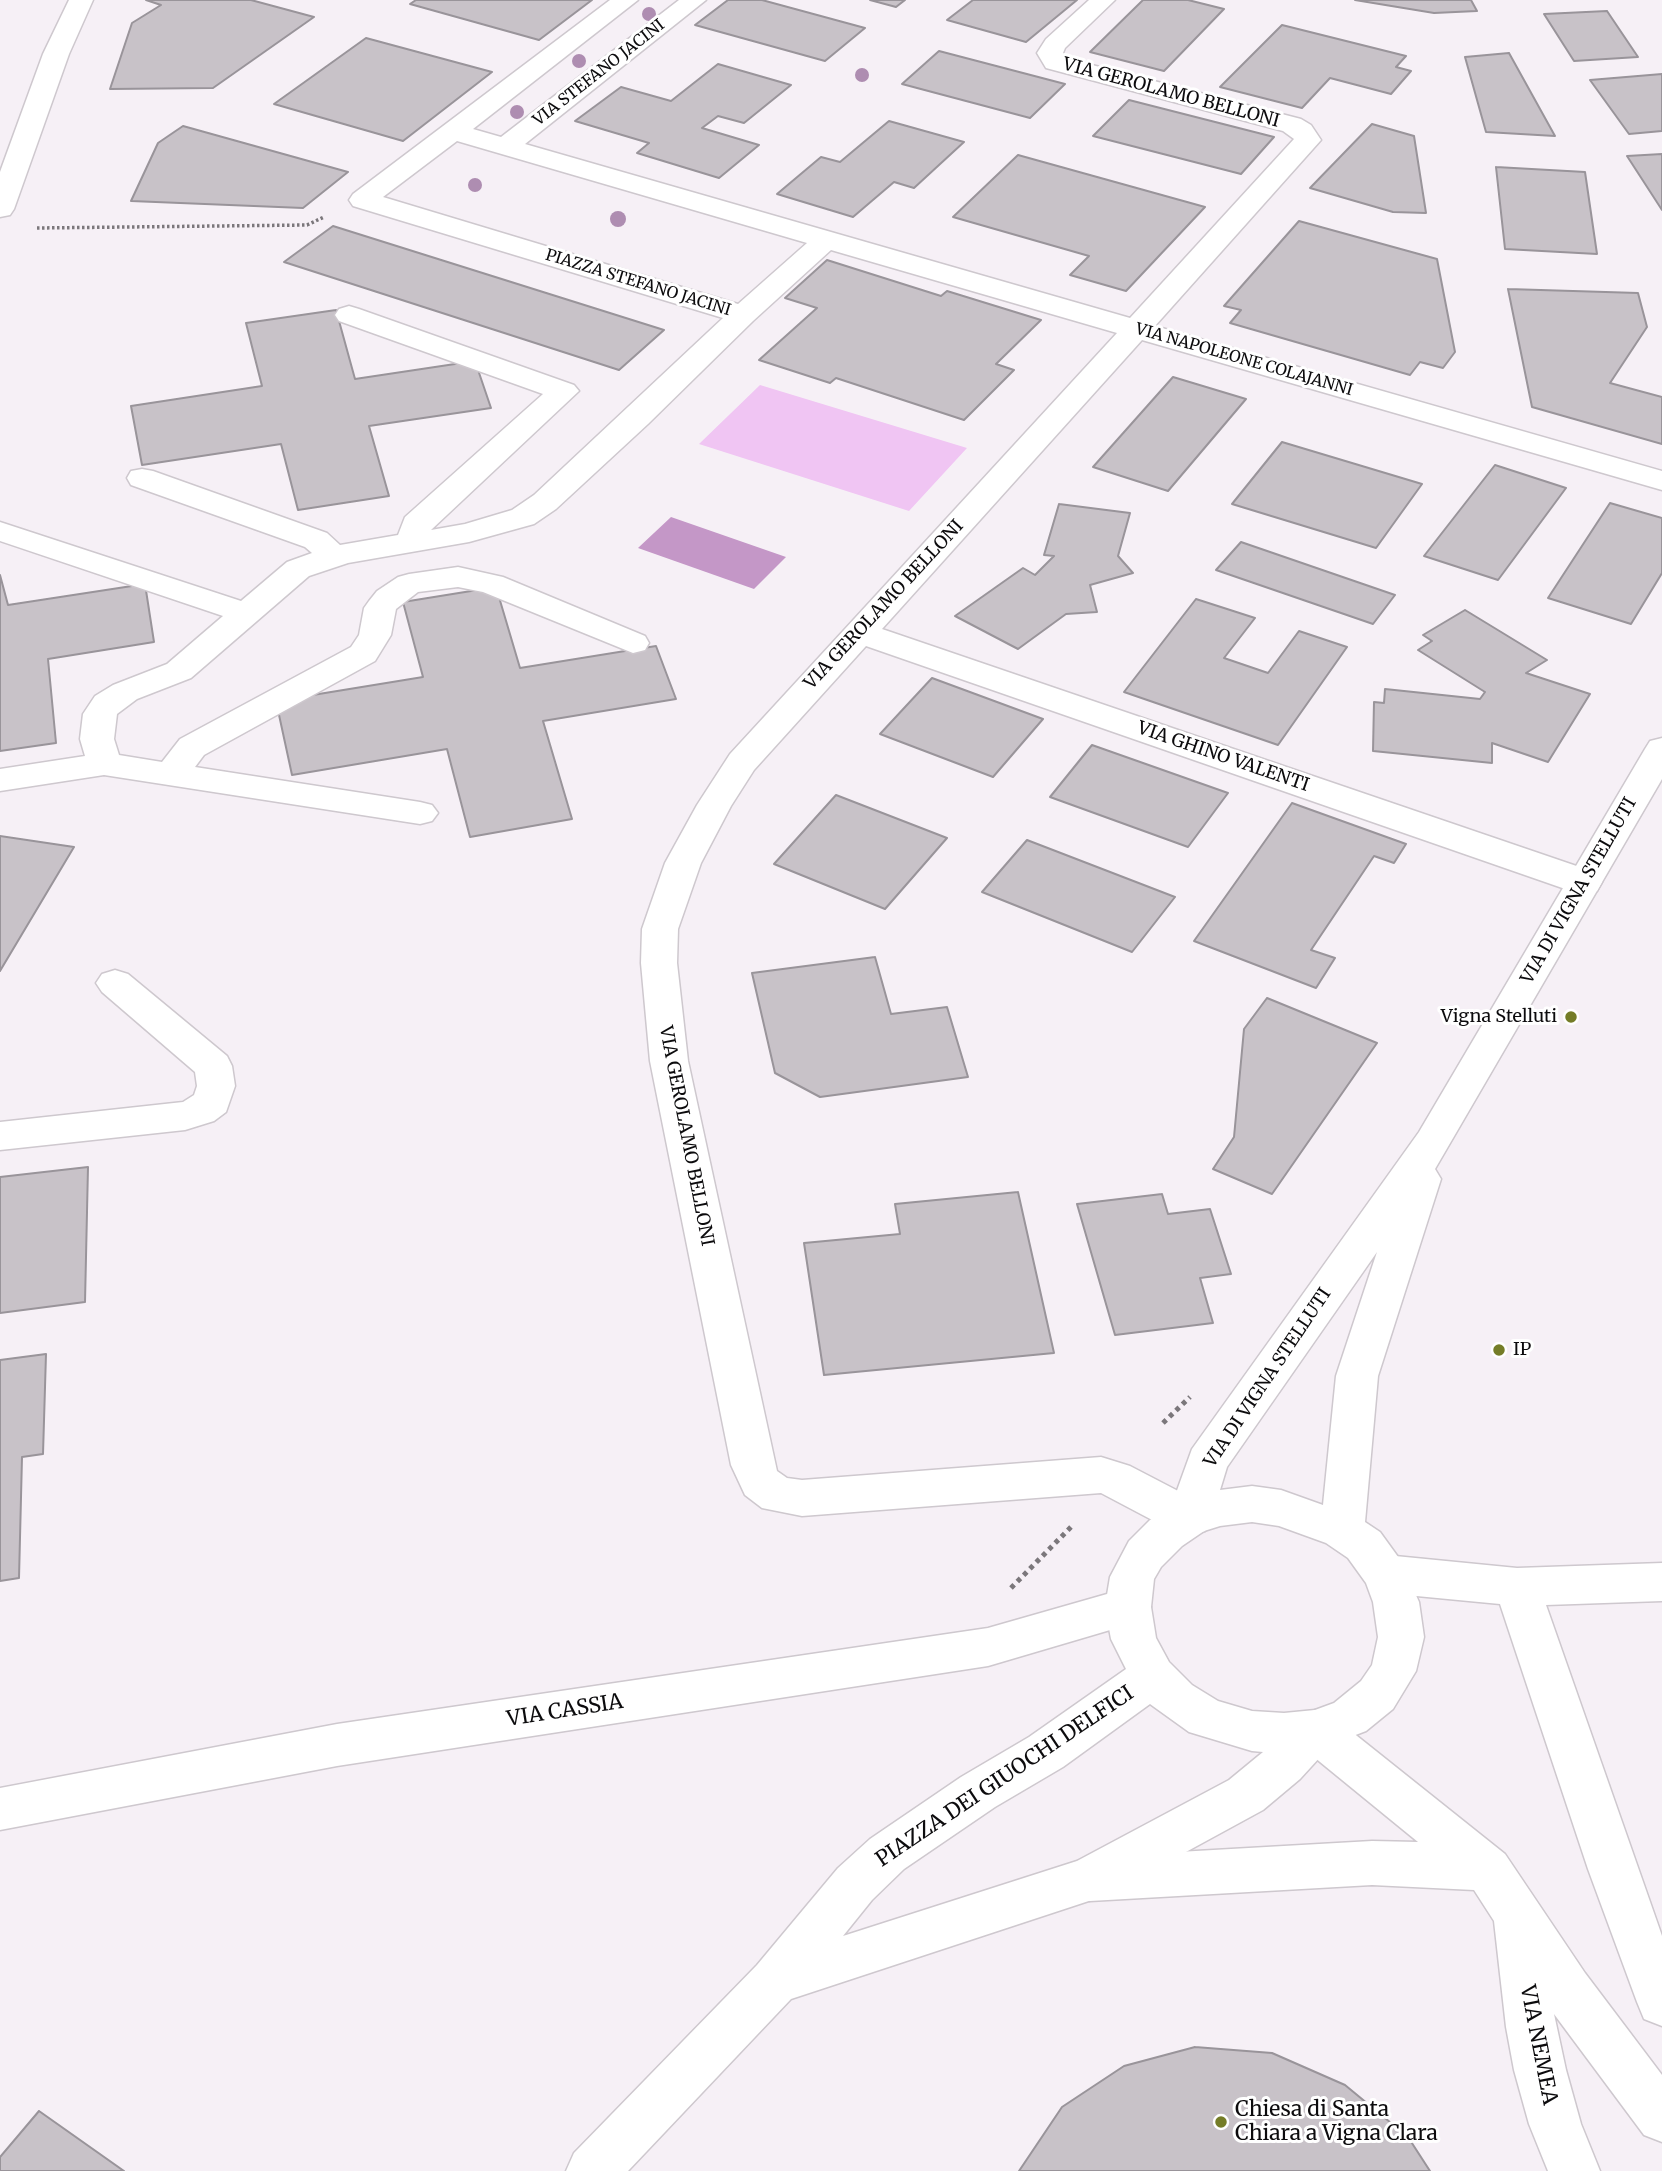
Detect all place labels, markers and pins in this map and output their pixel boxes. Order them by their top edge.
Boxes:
place label: Vigna Stelluti [1441,1006,1557,1028]
marker: Vigna Stelluti [1563,1009,1579,1025]
place label: IP [1513,1339,1531,1361]
marker: IP [1491,1342,1507,1358]
place label: Chiesa di Santa Chiara a Vigna Clara [1235,2097,1438,2147]
marker: Chiesa di Santa Chiara a Vigna Clara [1213,2114,1229,2130]

